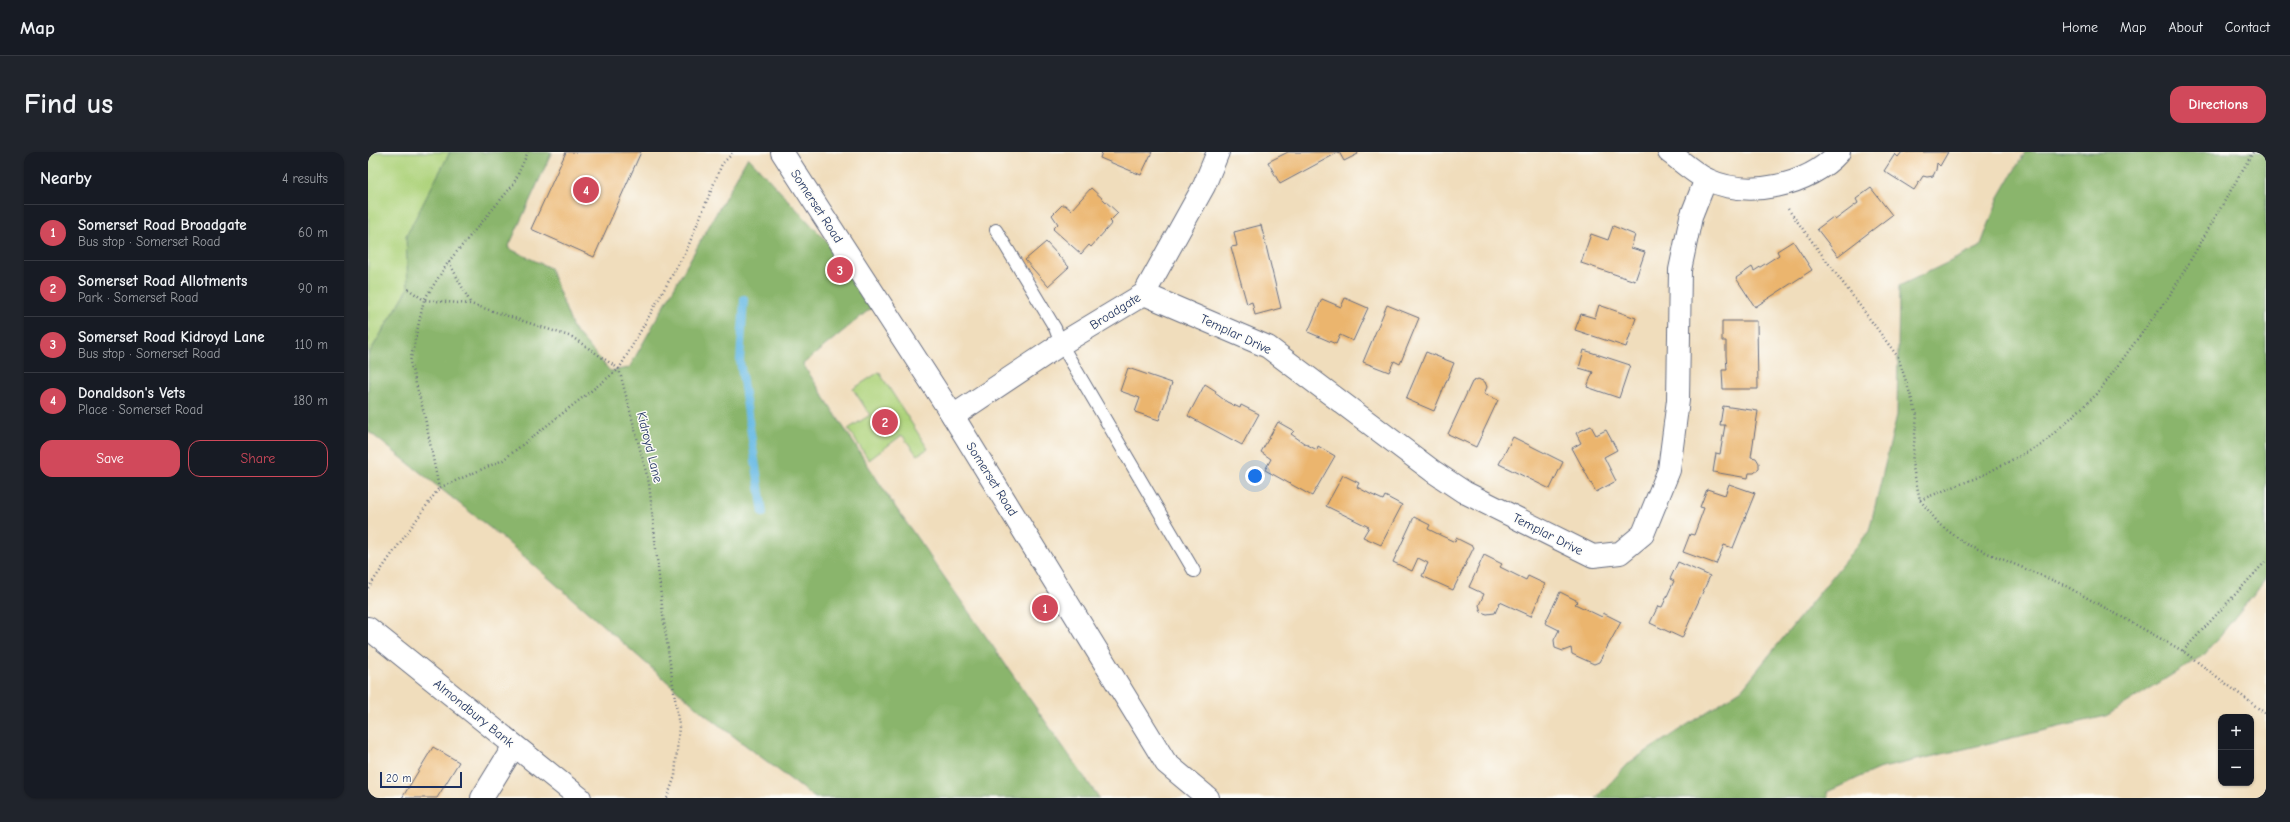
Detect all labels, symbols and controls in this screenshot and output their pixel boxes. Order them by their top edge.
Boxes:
text: Map [20,17,55,39]
text: Home [2062,19,2098,36]
text: Map [2120,19,2146,36]
text: About [2168,19,2203,36]
text: Contact [2225,19,2270,36]
button: Directions [2170,86,2266,123]
text: Find us [24,88,113,120]
street label: Somerset Road [788,166,846,246]
text: Nearby [40,169,91,188]
text: 4 results [282,171,328,186]
pin: 4 [573,175,599,205]
text: Somerset Road Broadgate [78,216,247,234]
text: 1 [50,225,56,240]
text: 60 m [298,225,328,240]
text: Bus stop · Somerset Road [78,234,220,249]
pin: 3 [827,255,853,285]
text: Somerset Road Allotments [78,272,247,290]
text: 2 [50,281,56,296]
text: 90 m [298,281,328,296]
street label: Broadgate [1087,289,1144,332]
text: Park · Somerset Road [78,290,198,305]
street label: Templar Drive [1198,311,1274,357]
text: Somerset Road Kidroyd Lane [78,328,265,346]
text: 3 [50,337,56,352]
text: 110 m [295,337,328,352]
text: Bus stop · Somerset Road [78,346,220,361]
text: Donaldson's Vets [78,384,185,402]
text: 4 [50,393,56,408]
text: 180 m [293,393,328,408]
text: Place · Somerset Road [78,402,203,417]
pin: 2 [872,407,898,437]
street label: Kidroyd Lane [634,410,666,484]
street label: Somerset Road [963,439,1021,519]
button: Save [40,440,180,477]
button: Share [188,440,328,477]
your location [1245,466,1265,486]
street label: Templar Drive [1510,510,1586,558]
pin: 1 [1032,593,1058,623]
street label: Almondbury Bank [431,676,518,751]
map controls [2218,714,2254,786]
button: + [2218,714,2254,750]
button: − [2218,750,2254,786]
scale bar [380,770,462,789]
text: 20 m [386,772,411,785]

